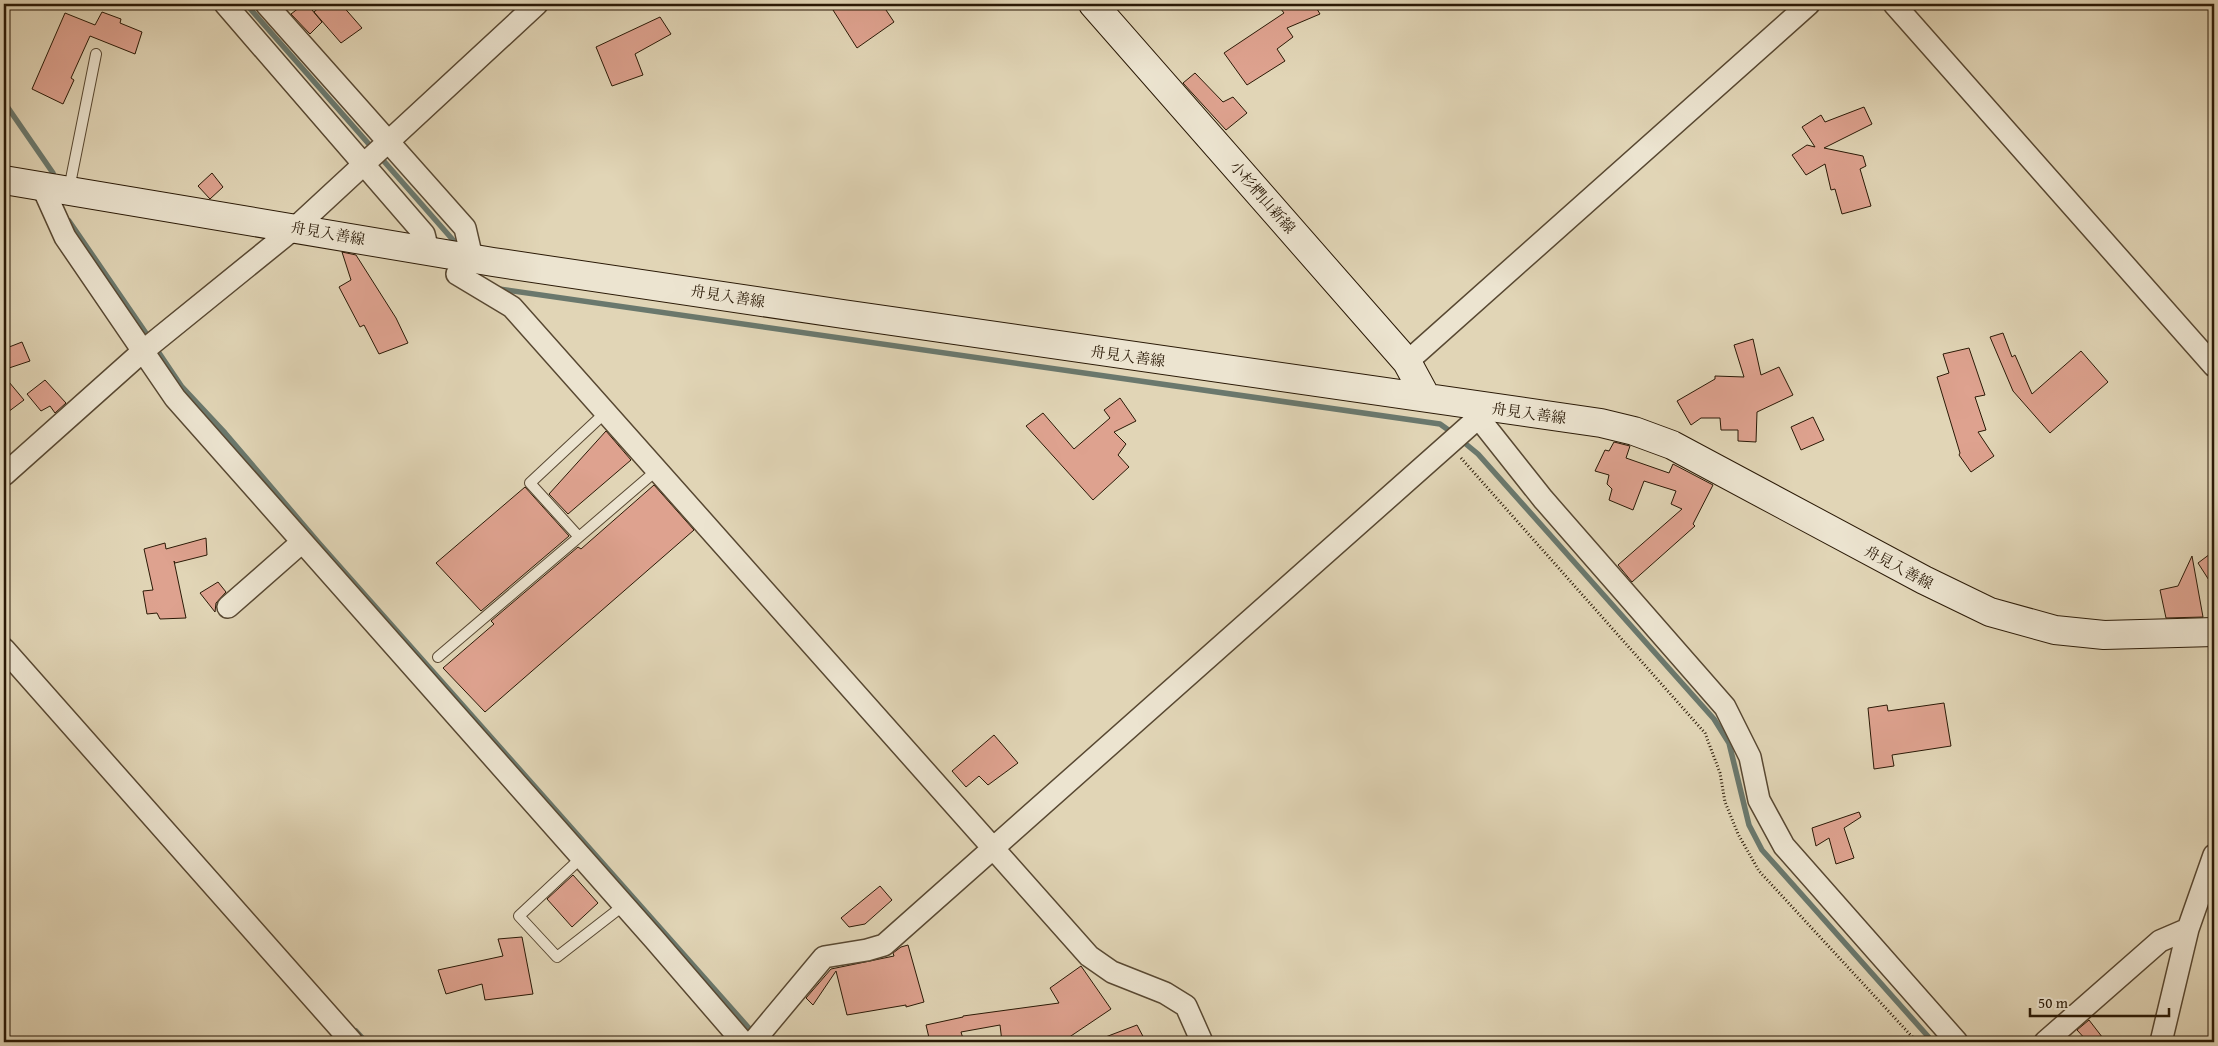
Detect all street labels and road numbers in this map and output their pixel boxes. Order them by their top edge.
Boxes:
street label: 小杉椚山新線 [1226,156,1300,238]
street label: 舟見入善線 [289,216,367,250]
street label: 舟見入善線 [689,280,767,312]
street label: 舟見入善線 [1089,340,1167,372]
street label: 舟見入善線 [1490,397,1568,429]
street label: 舟見入善線 [1861,540,1937,594]

